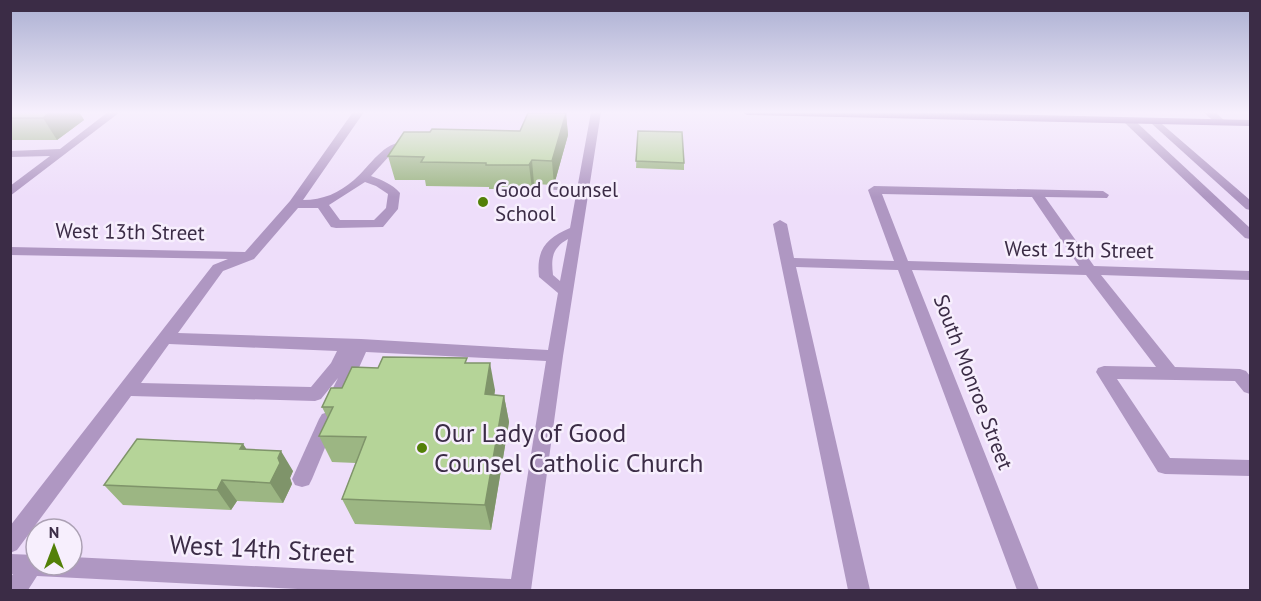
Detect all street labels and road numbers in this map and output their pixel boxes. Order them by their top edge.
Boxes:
street label: West 13th Street [55,217,205,246]
street label: West 13th Street [1004,235,1154,264]
street label: South Monroe Street [928,290,1019,473]
street label: West 14th Street [169,527,355,570]

